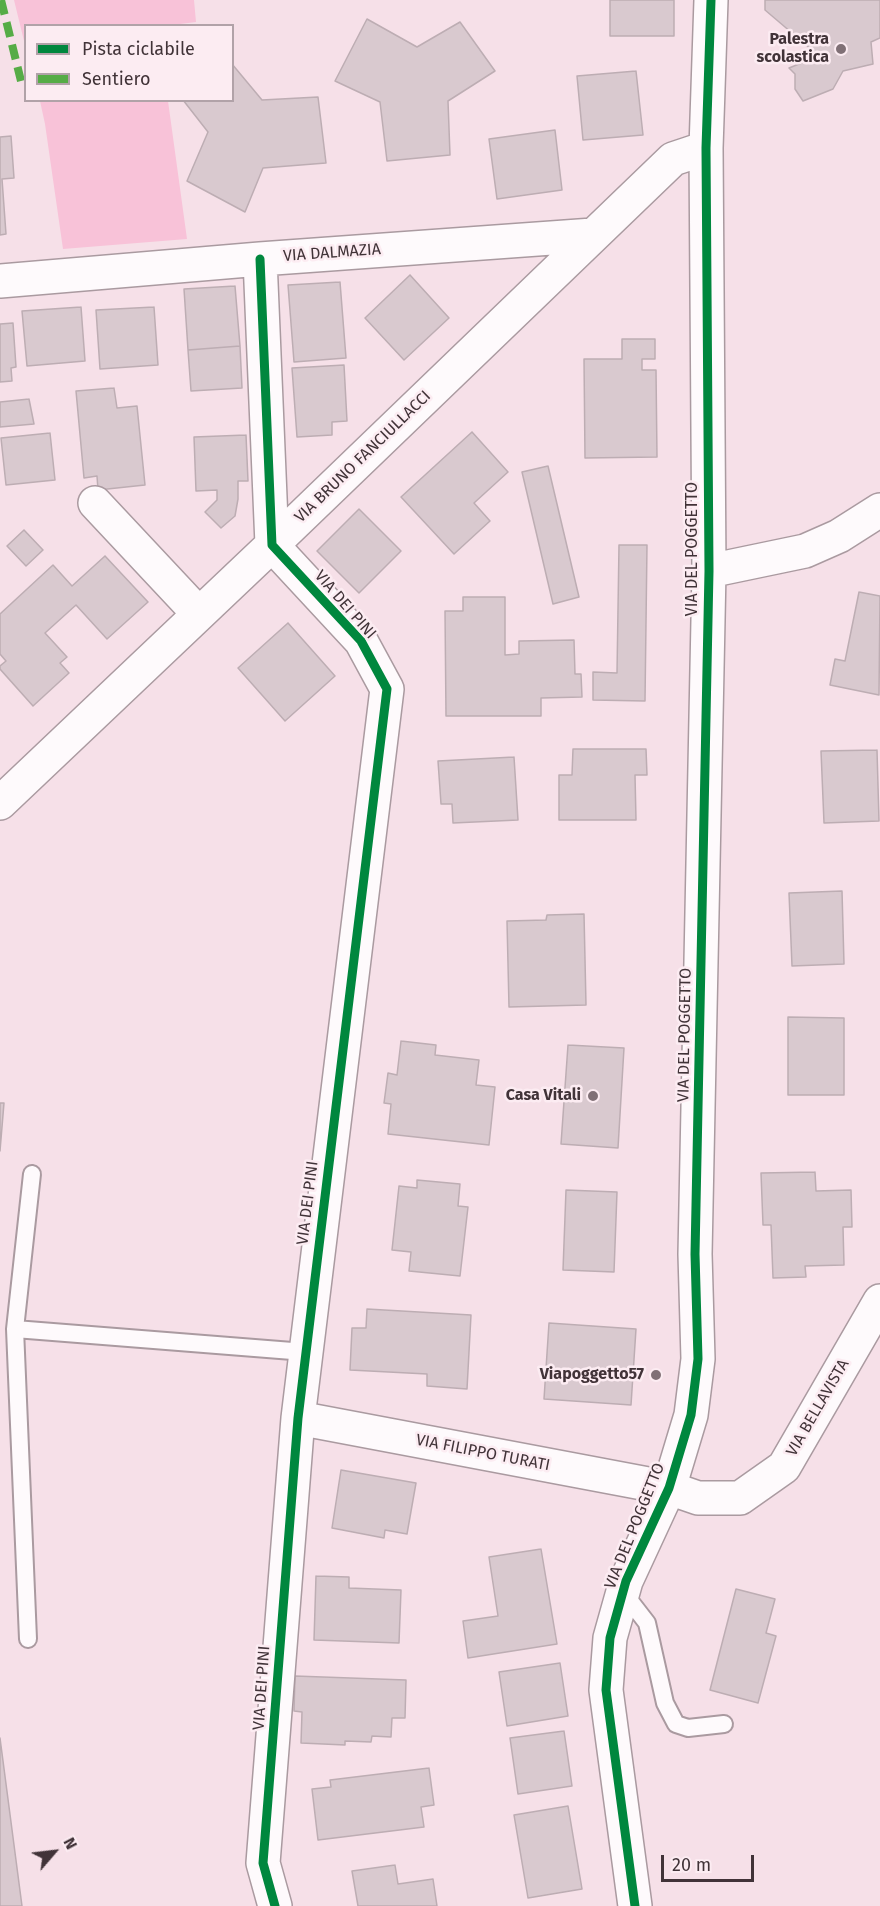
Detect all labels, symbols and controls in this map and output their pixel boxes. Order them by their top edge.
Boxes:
legend [24,24,234,102]
place label: Palestra scolastica [757,30,829,68]
text: Pista ciclabile [82,38,195,60]
marker: Palestra scolastica [834,42,848,56]
text: Sentiero [82,68,150,90]
street label: VIA DALMAZIA [282,240,382,266]
street label: VIA BRUNO FANCIULLACCI [291,387,435,527]
street label: VIA DEL POGGETTO [683,482,703,616]
street label: VIA DEI PINI [310,567,380,643]
street label: VIA DEL POGGETTO [674,968,696,1102]
place label: Casa Vitali [506,1086,581,1106]
marker: Casa Vitali [586,1089,600,1103]
street label: VIA DEI PINI [293,1160,323,1246]
street label: VIA BELLAVISTA [782,1356,854,1460]
place label: Viapoggetto57 [540,1365,644,1385]
marker: Viapoggetto57 [649,1368,663,1382]
street label: VIA FILIPPO TURATI [414,1431,552,1475]
street label: VIA DEL POGGETTO [601,1460,669,1592]
street label: VIA DEI PINI [249,1645,275,1731]
north arrow [24,1822,84,1882]
text: N [59,1834,81,1852]
scale bar [664,1843,757,1881]
text: 20 m [672,1854,711,1876]

